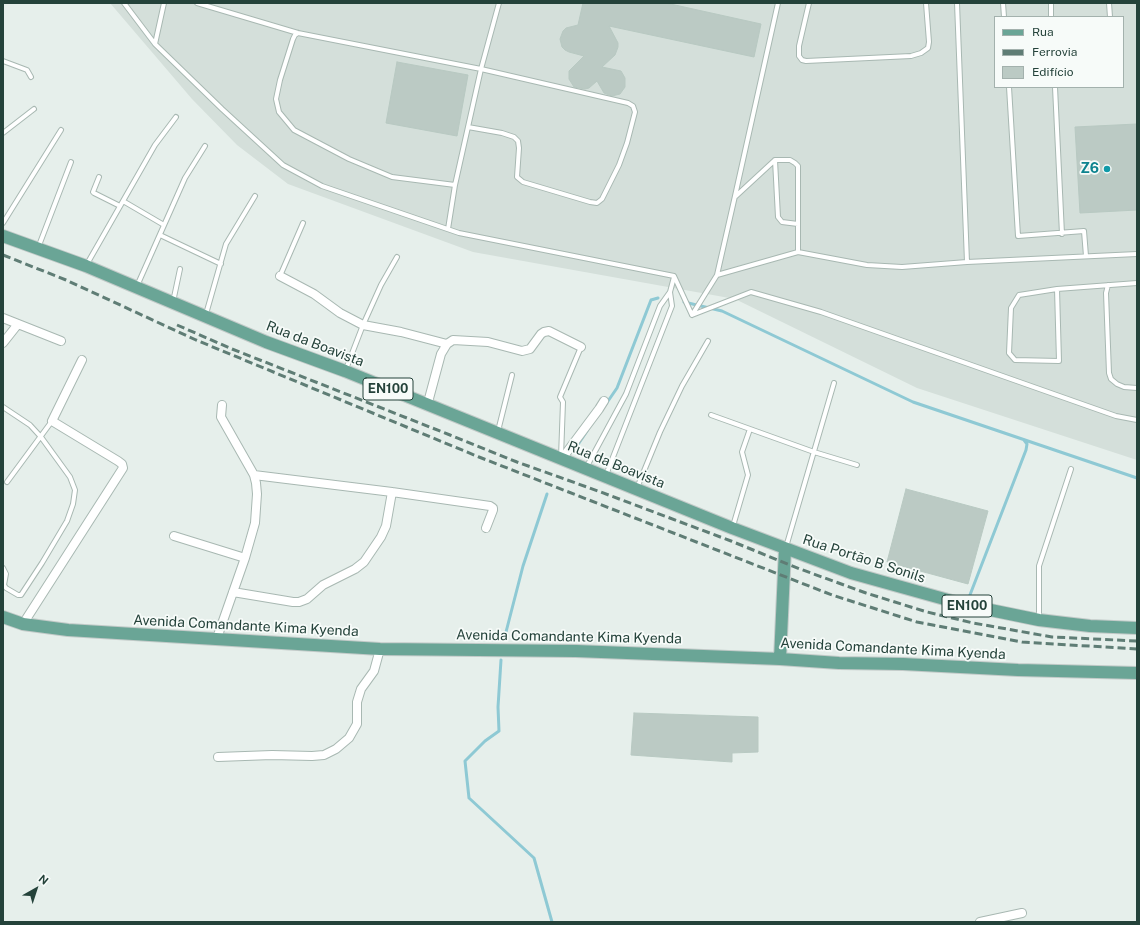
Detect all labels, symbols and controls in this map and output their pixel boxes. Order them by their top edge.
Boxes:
legend [994,16,1124,88]
text: Rua [1032,25,1054,39]
text: Ferrovia [1032,45,1077,59]
text: Edifício [1032,65,1073,79]
place label: Z6 [1080,161,1099,177]
marker: Z6 [1102,164,1112,174]
street label: Rua da Boavista [264,318,366,370]
road number: EN100 [363,378,413,400]
street label: Rua da Boavista [565,438,667,492]
street label: Rua Portão B Sonils [801,531,927,587]
road number: EN100 [942,595,992,617]
street label: Avenida Comandante Kima Kyenda [133,612,359,640]
street label: Avenida Comandante Kima Kyenda [456,627,682,647]
street label: Avenida Comandante Kima Kyenda [780,635,1006,663]
north arrow [16,869,56,909]
text: N [36,872,51,887]

